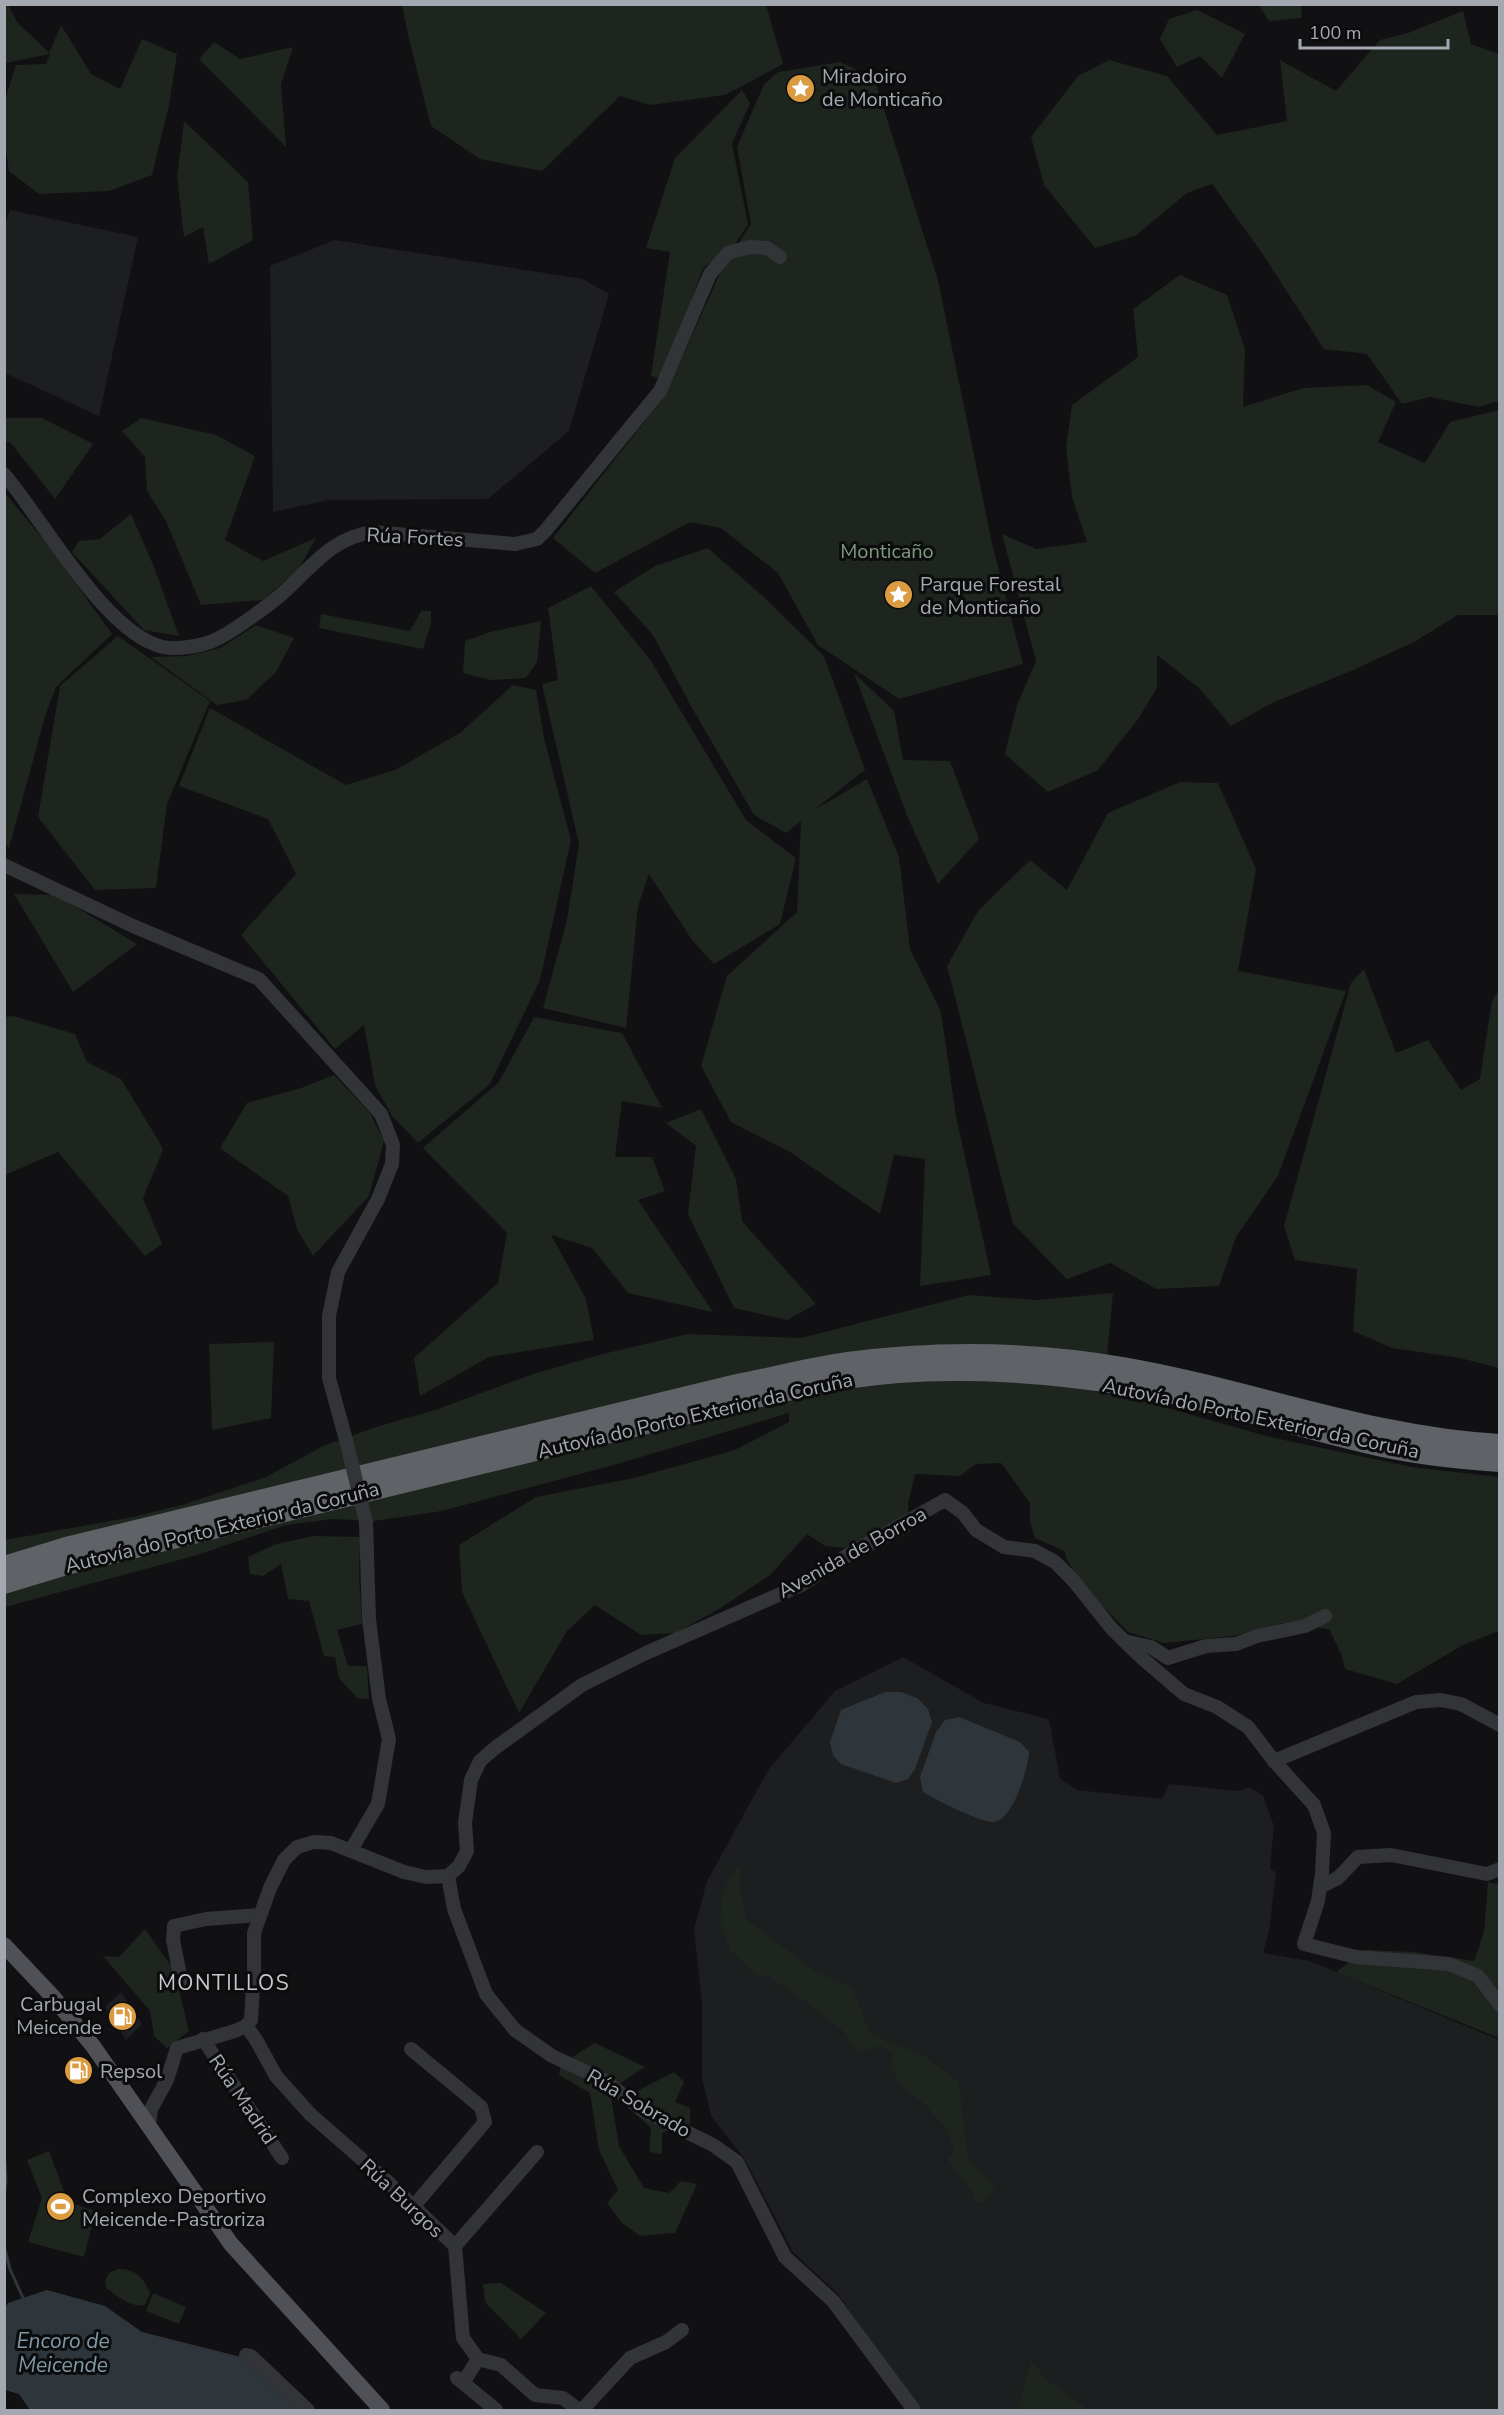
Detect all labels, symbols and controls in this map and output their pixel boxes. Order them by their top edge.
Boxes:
scale bar [1300,12,1448,50]
text: 100 m [1309,21,1361,45]
place label: Miradoiro de Monticaño [822,63,943,113]
place icon: Miradoiro de Monticaño [785,72,817,104]
street label: Rúa Fortes [366,521,464,554]
park label: Monticaño [840,538,934,565]
place label: Parque Forestal de Monticaño [920,571,1061,621]
place icon: Parque Forestal de Monticaño [883,579,915,611]
street label: Autovía do Porto Exterior da Coruña [535,1366,856,1465]
street label: Autovía do Porto Exterior da Coruña [1100,1372,1422,1465]
street label: Autovía do Porto Exterior da Coruña [62,1475,382,1580]
street label: Avenida de Borroa [773,1500,931,1605]
district label: MONTILLOS [158,1969,290,1997]
place label: Carbugal Meicende [16,1991,102,2041]
fuel station icon: Carbugal Meicende [107,2000,139,2032]
street label: Rúa Madrid [203,2049,283,2150]
fuel station icon: Repsol [63,2055,95,2087]
place label: Repsol [100,2058,162,2085]
street label: Rúa Sobrado [582,2063,696,2144]
street label: Rúa Burgos [354,2153,449,2244]
place label: Complexo Deportivo Meicende-Pastroriza [82,2183,266,2233]
sports icon: Complexo Deportivo Meicende-Pastroriza [45,2191,77,2223]
water label: Encoro de Meicende [16,2327,110,2379]

